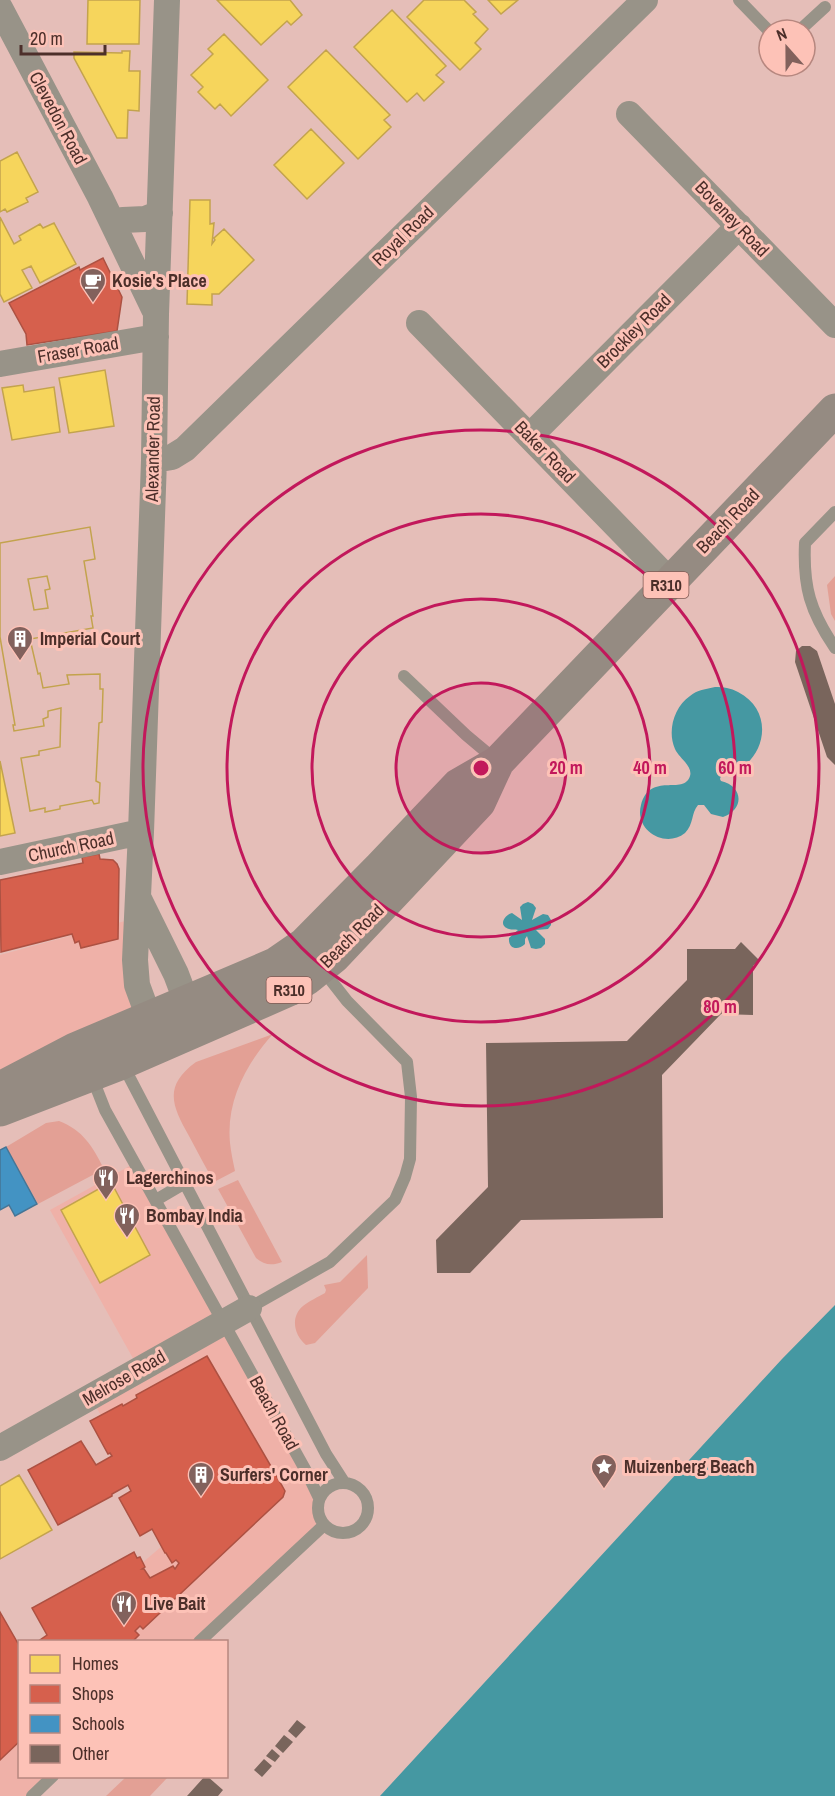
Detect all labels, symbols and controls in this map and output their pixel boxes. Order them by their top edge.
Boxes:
scale bar [21,18,105,56]
north arrow [757,18,817,78]
text: N [773,22,790,46]
text: 20 m [30,26,63,51]
street label: Clevedon Road [24,67,93,169]
street label: Boveney Road [690,175,775,262]
street label: Royal Road [366,200,439,271]
cafe icon: Kosie's Place [78,266,108,304]
place label: Kosie's Place [112,268,207,293]
street label: Brockley Road [591,288,676,373]
street label: Fraser Road [35,330,120,369]
street label: Alexander Road [139,396,166,503]
street label: Baker Road [509,415,581,488]
street label: Beach Road [690,483,765,559]
road number: R310 [644,572,688,598]
building icon: Imperial Court [5,624,35,662]
place label: Imperial Court [40,626,140,651]
text: 20 m [549,755,583,780]
text: 40 m [633,755,667,780]
text: 60 m [718,755,752,780]
centre of rings [471,758,491,778]
street label: Church Road [26,825,116,868]
street label: Beach Road [314,898,389,973]
road number: R310 [266,977,312,1003]
text: 80 m [703,994,737,1019]
restaurant icon: Lagerchinos [91,1163,121,1201]
place label: Lagerchinos [126,1165,214,1190]
restaurant icon: Bombay India [112,1201,142,1239]
place label: Bombay India [146,1203,244,1228]
street label: Melrose Road [78,1344,170,1411]
street label: Beach Road [244,1371,305,1454]
place icon: Muizenberg Beach [589,1452,619,1490]
place label: Muizenberg Beach [624,1454,754,1479]
building icon: Surfers' Corner [186,1460,216,1498]
place label: Surfers' Corner [220,1462,328,1487]
restaurant icon: Live Bait [109,1589,139,1627]
place label: Live Bait [144,1591,206,1616]
legend [18,1640,228,1778]
text: Homes [72,1651,119,1676]
text: Shops [72,1681,114,1706]
text: Schools [72,1711,125,1736]
text: Other [72,1741,109,1766]

